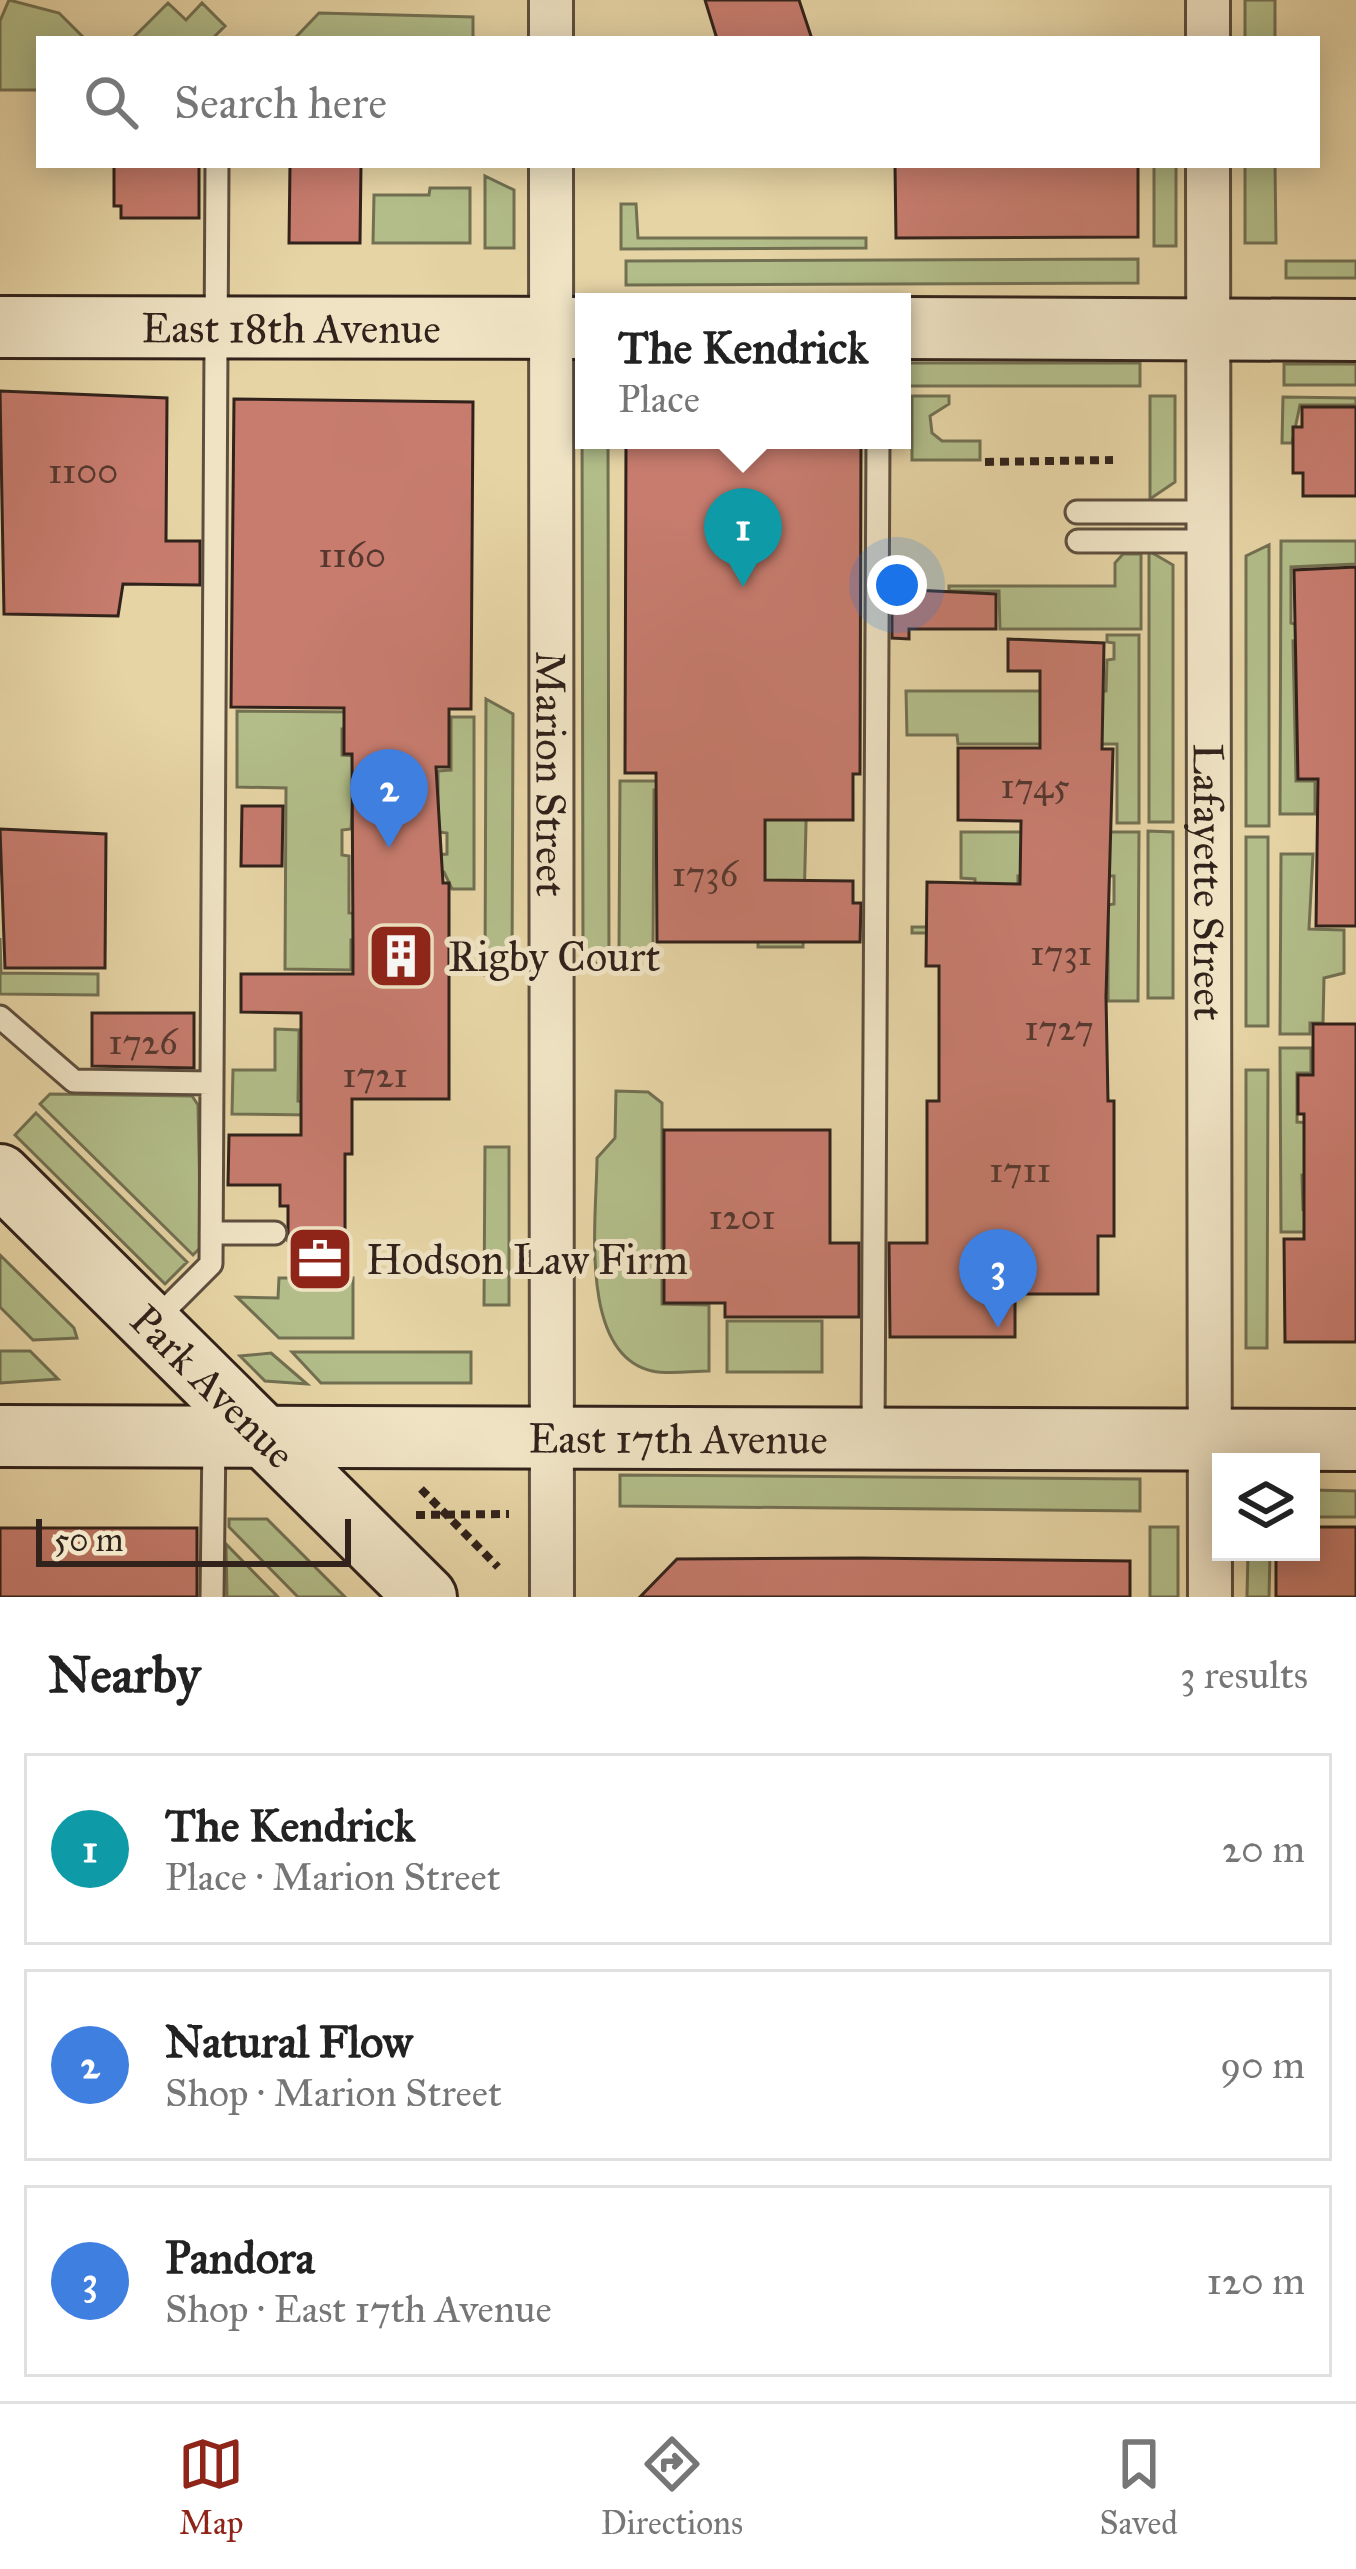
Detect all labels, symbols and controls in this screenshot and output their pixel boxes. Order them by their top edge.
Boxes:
search box [36,36,1320,168]
icon: search [78,69,144,135]
text: Search here [174,75,387,130]
popup [575,293,911,449]
street label: East 18th Avenue [141,302,441,355]
text: The Kendrick [618,320,868,375]
text: Place [618,375,700,423]
house number: 1100 [48,449,118,493]
pin: 1 [704,488,782,587]
house number: 1160 [318,533,386,577]
your location [867,555,927,615]
street label: Marion Street [524,651,577,897]
street label: Lafayette Street [1182,743,1234,1021]
pin: 2 [350,749,428,848]
house number: 1745 [1000,764,1070,808]
house number: 1736 [672,852,740,896]
building icon: Rigby Court [366,921,436,991]
place label: Rigby Court [448,931,660,983]
house number: 1731 [1030,931,1092,975]
house number: 1727 [1024,1006,1094,1050]
house number: 1726 [108,1020,179,1064]
house number: 1721 [342,1053,408,1097]
house number: 1711 [989,1148,1051,1192]
house number: 1201 [709,1195,775,1239]
office icon: Hodson Law Firm [285,1224,355,1294]
pin: 3 [959,1229,1037,1328]
place label: Hodson Law Firm [366,1234,688,1286]
street label: Park Avenue [119,1294,306,1480]
street label: East 17th Avenue [528,1413,828,1465]
map controls [1212,1453,1320,1561]
button: layers [1212,1453,1320,1561]
scale bar [36,1513,351,1566]
text: 50 m [54,1520,123,1560]
text: Nearby [48,1644,200,1706]
text: 3 results [1180,1651,1308,1699]
text: The Kendrick [165,1798,415,1853]
text: 1 [82,1825,98,1873]
text: 20 m [1222,1825,1305,1873]
text: Place · Marion Street [165,1853,501,1901]
text: Natural Flow [165,2014,413,2069]
text: 2 [80,2041,100,2089]
text: 90 m [1220,2041,1305,2089]
text: Shop · Marion Street [165,2069,502,2117]
text: Pandora [165,2230,315,2285]
text: 3 [82,2257,98,2305]
text: 120 m [1206,2257,1305,2305]
text: Shop · East 17th Avenue [165,2285,552,2333]
tab: Map [178,2431,244,2543]
tab: Directions [601,2431,743,2543]
tab: Saved [1099,2431,1178,2543]

